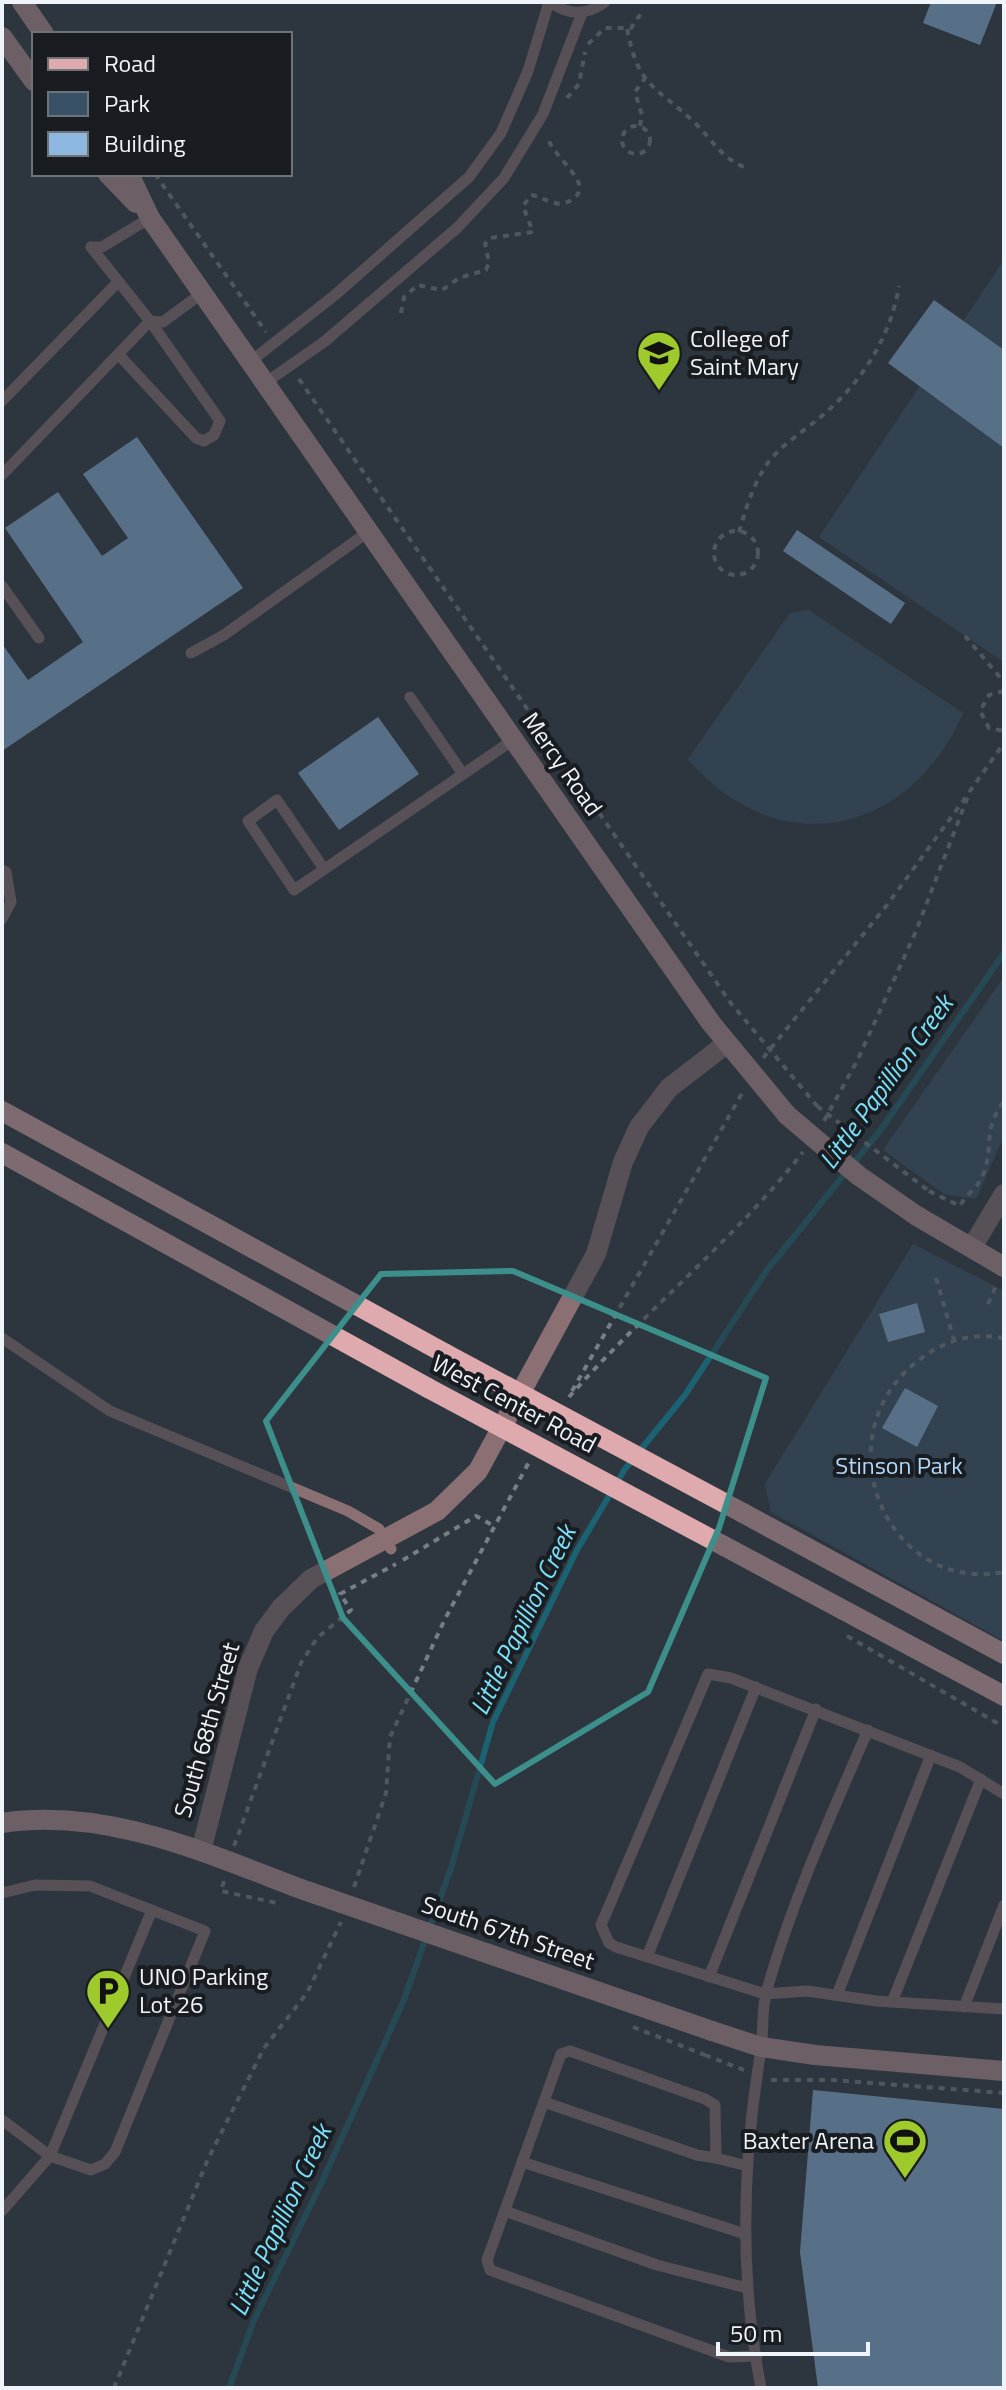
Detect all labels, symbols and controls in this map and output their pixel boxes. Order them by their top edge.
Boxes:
legend [32,32,292,176]
text: Road [104,45,156,81]
text: Park [104,85,150,121]
text: Building [104,125,186,161]
place label: College of Saint Mary [690,320,799,384]
school or university icon: College of Saint Mary [635,329,683,392]
street label: Mercy Road [514,704,612,823]
water label: Little Papillion Creek [809,984,964,1177]
street label: West Center Road [426,1345,603,1462]
park label: Stinson Park [835,1447,963,1483]
water label: Little Papillion Creek [460,1515,587,1721]
street label: South 68th Street [164,1638,248,1821]
street label: South 67th Street [417,1886,600,1979]
place label: UNO Parking Lot 26 [139,1958,268,2022]
parking icon: UNO Parking Lot 26 [84,1967,132,2030]
water label: Little Papillion Creek [218,2115,342,2322]
sports icon: Baxter Arena [881,2117,929,2180]
place label: Baxter Arena [743,2122,874,2158]
scale bar [718,2306,868,2356]
text: 50 m [730,2315,782,2351]

